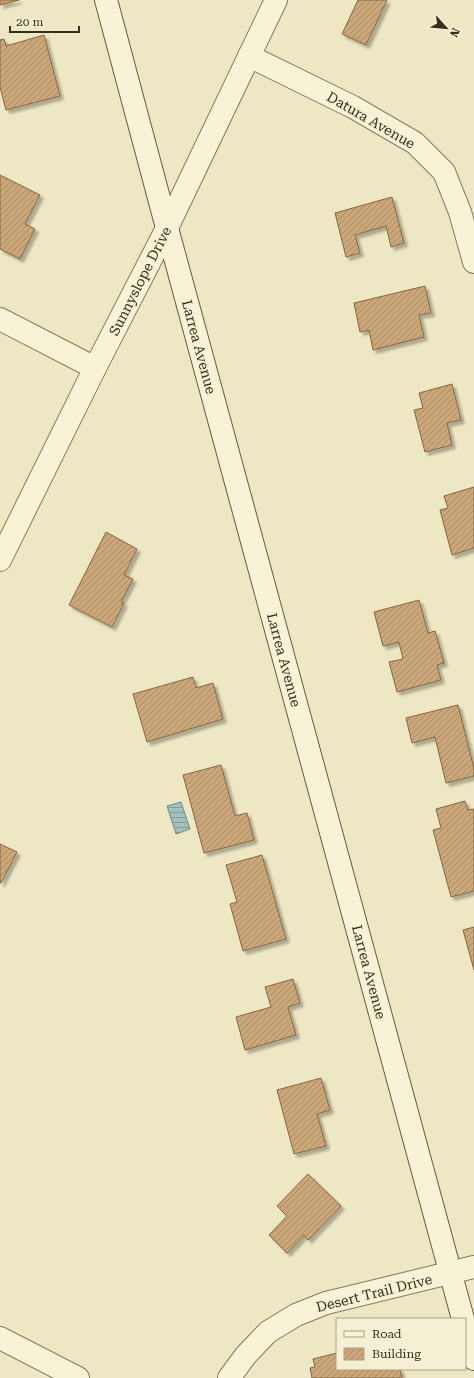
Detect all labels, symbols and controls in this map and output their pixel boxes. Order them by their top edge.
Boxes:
scale bar [10,8,79,34]
north arrow [426,8,466,48]
text: 20 m [16,15,43,29]
text: N [447,26,462,40]
street label: Datura Avenue [324,88,418,152]
street label: Sunnyslope Drive [106,224,175,338]
street label: Larrea Avenue [179,298,219,396]
street label: Larrea Avenue [264,611,304,709]
street label: Larrea Avenue [349,923,389,1021]
street label: Desert Trail Drive [314,1271,434,1315]
legend [336,1318,466,1370]
text: Road [372,1327,402,1341]
text: Building [372,1347,421,1361]

